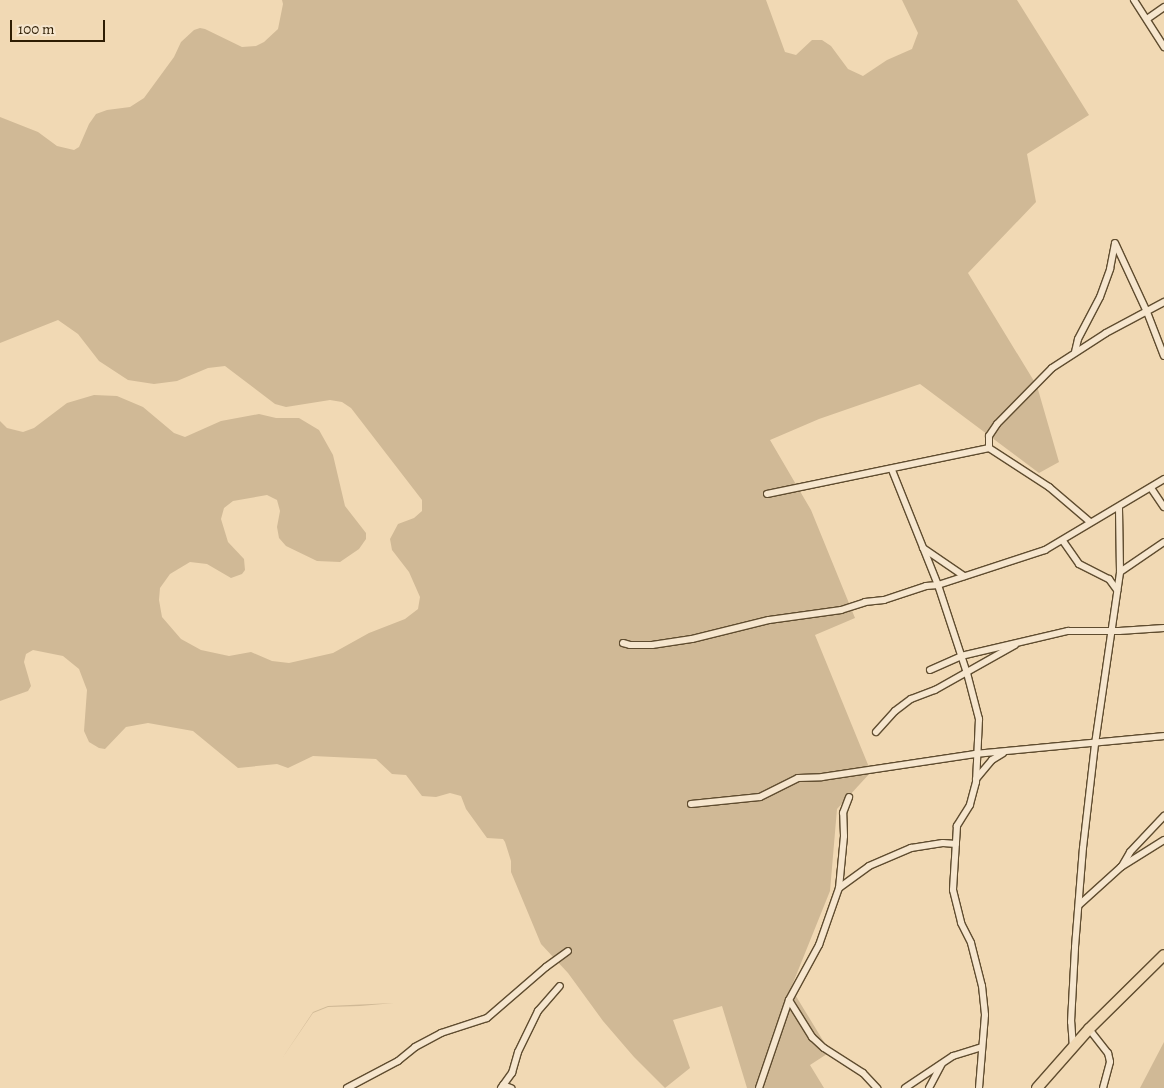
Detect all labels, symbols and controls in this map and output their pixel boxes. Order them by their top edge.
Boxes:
scale bar [12,10,108,42]
text: 100 m [18,19,55,39]

